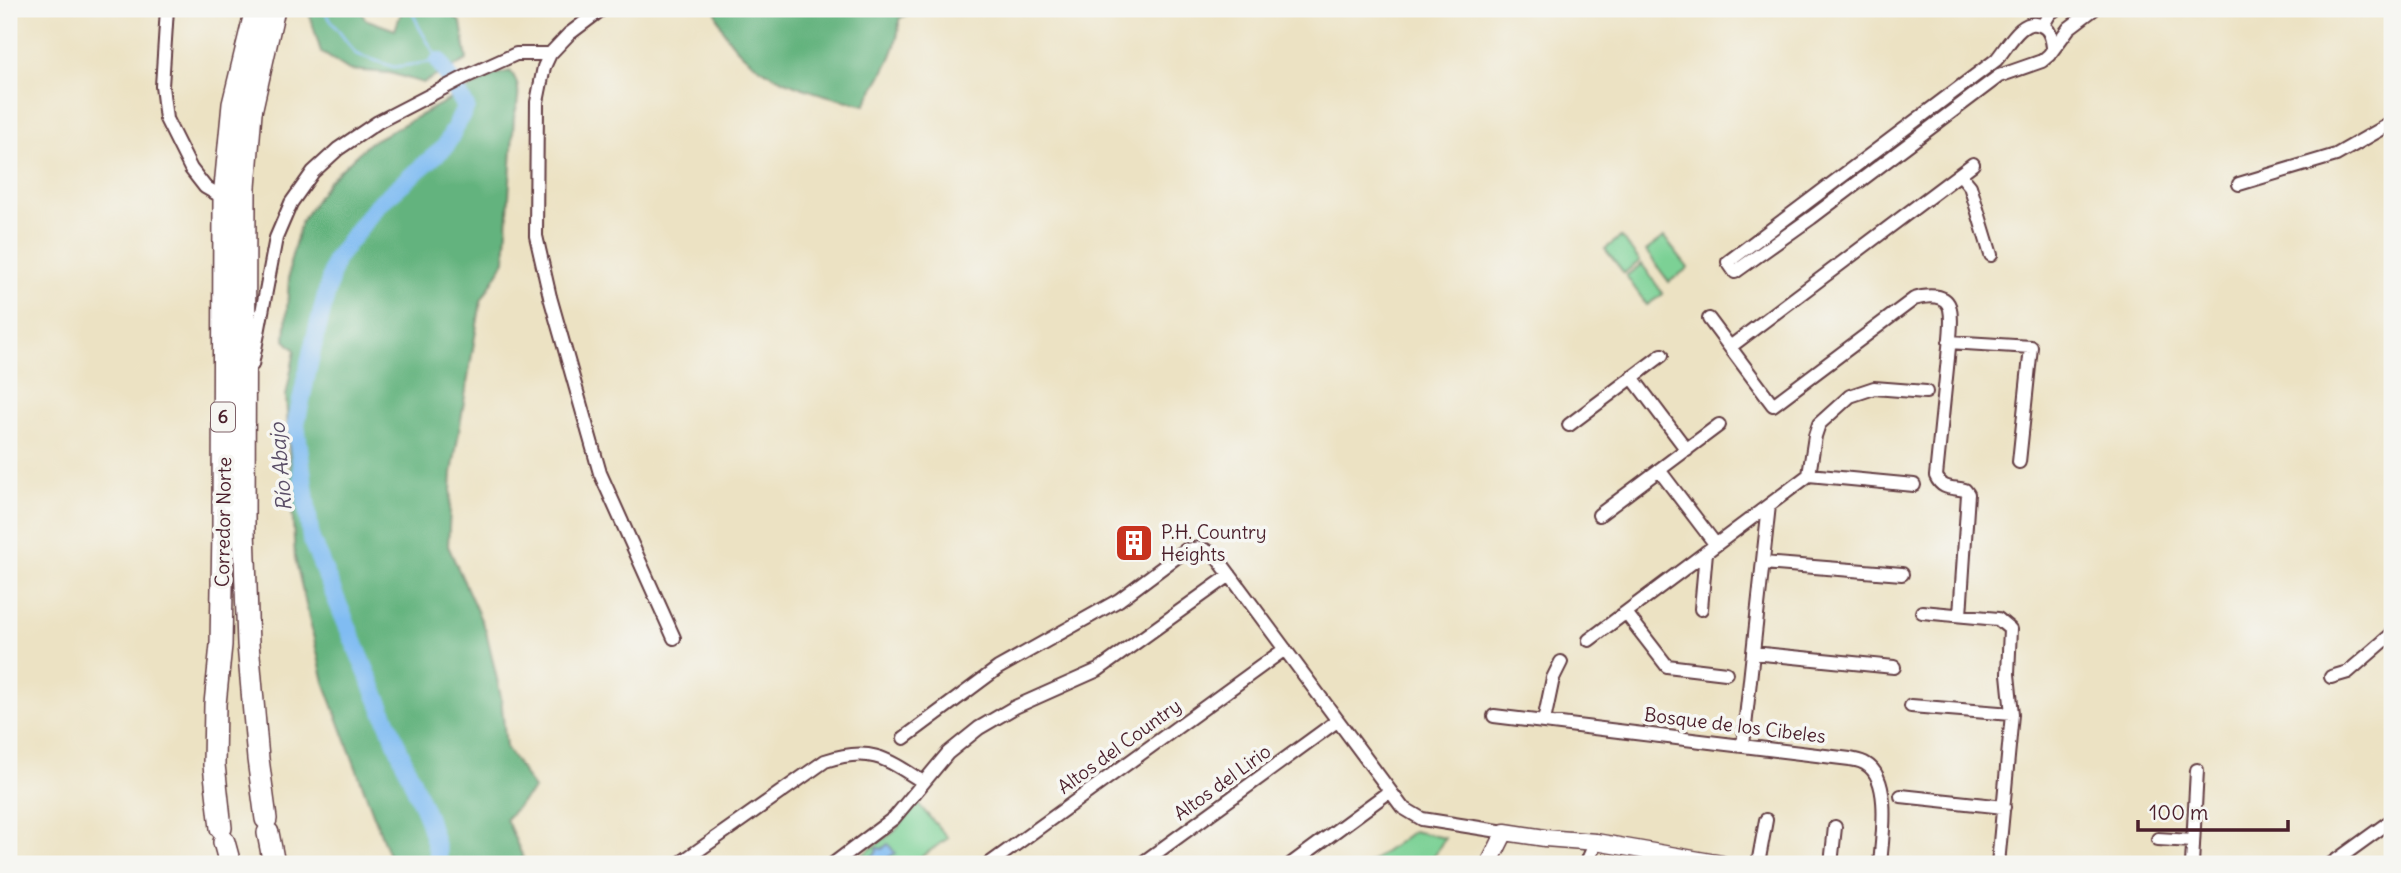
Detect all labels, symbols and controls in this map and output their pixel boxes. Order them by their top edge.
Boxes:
road number: 6 [211,402,235,432]
water label: Río Abajo [263,421,298,512]
street label: Corredor Norte [210,457,236,587]
place label: P.H. Country Heights [1161,520,1267,566]
building icon: P.H. Country Heights [1113,522,1155,564]
street label: Altos del Country [1053,693,1185,799]
street label: Bosque de los Cibeles [1643,702,1827,748]
street label: Altos del Lirio [1169,739,1275,825]
scale bar [2138,789,2289,833]
text: 100 m [2149,799,2208,826]

